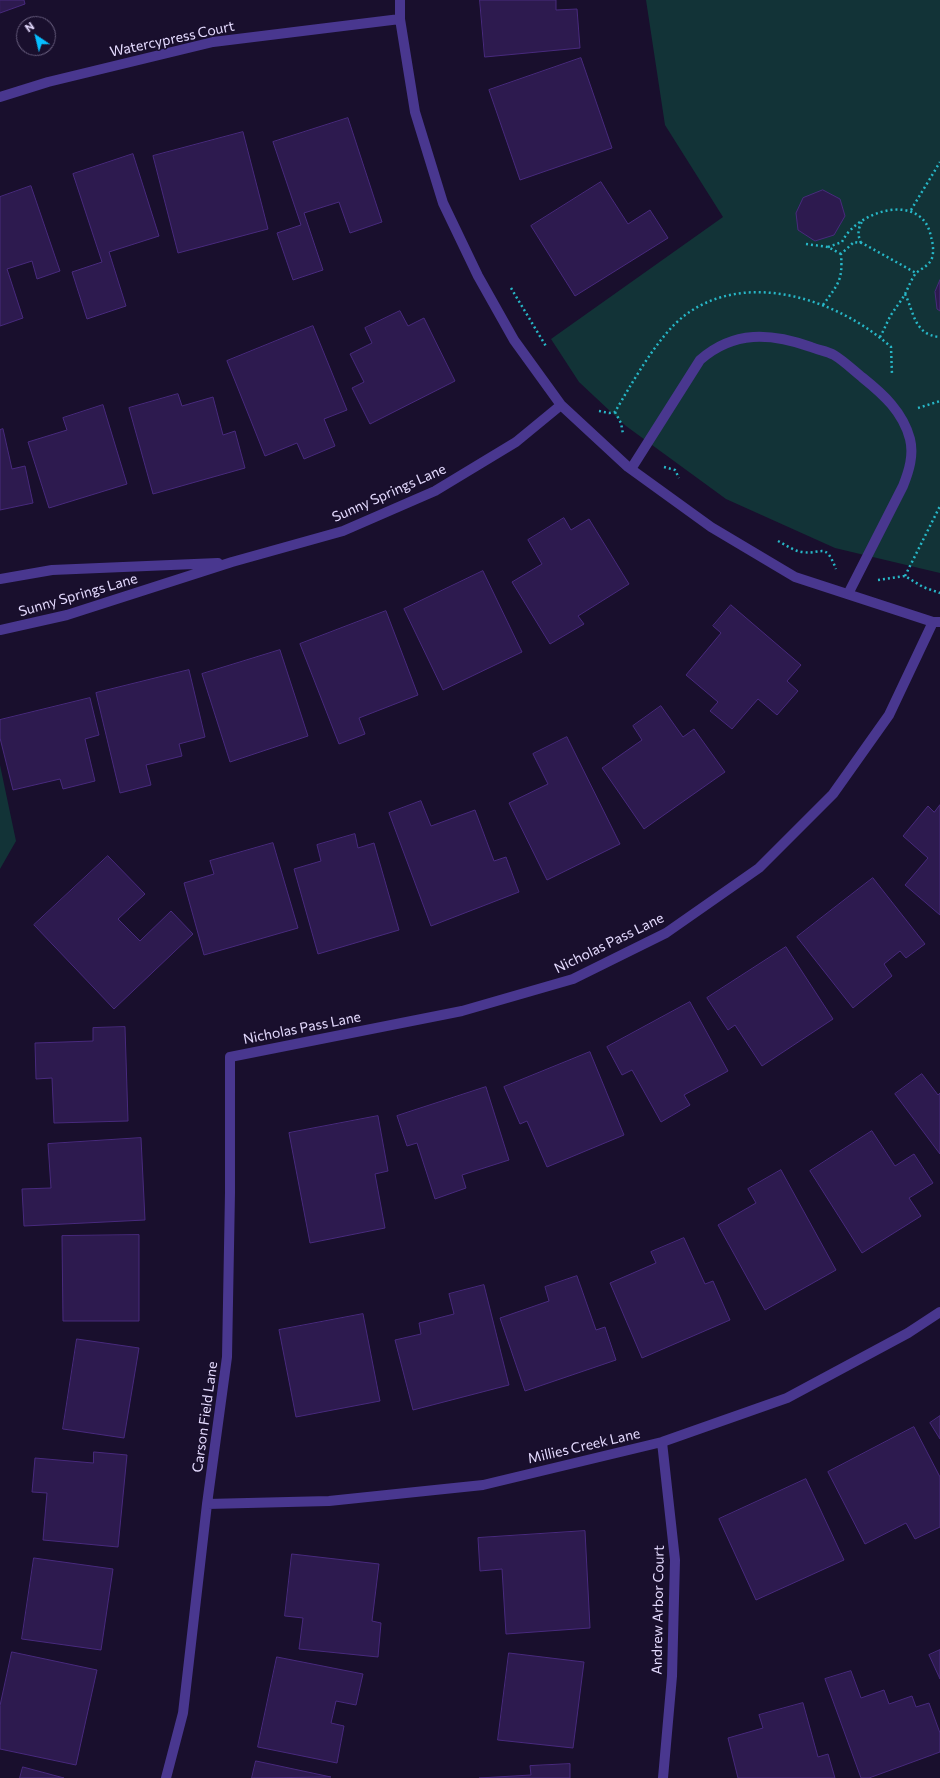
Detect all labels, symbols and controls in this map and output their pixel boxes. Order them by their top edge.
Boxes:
north arrow [16,16,56,56]
street label: Watercypress Court [108,18,236,60]
text: N [22,19,37,34]
street label: Sunny Springs Lane [329,460,449,526]
street label: Sunny Springs Lane [17,570,139,620]
street label: Nicholas Pass Lane [552,909,666,977]
street label: Nicholas Pass Lane [242,1008,362,1048]
street label: Carson Field Lane [189,1360,221,1474]
street label: Millies Creek Lane [526,1425,642,1467]
street label: Andrew Arbor Court [648,1545,668,1675]

